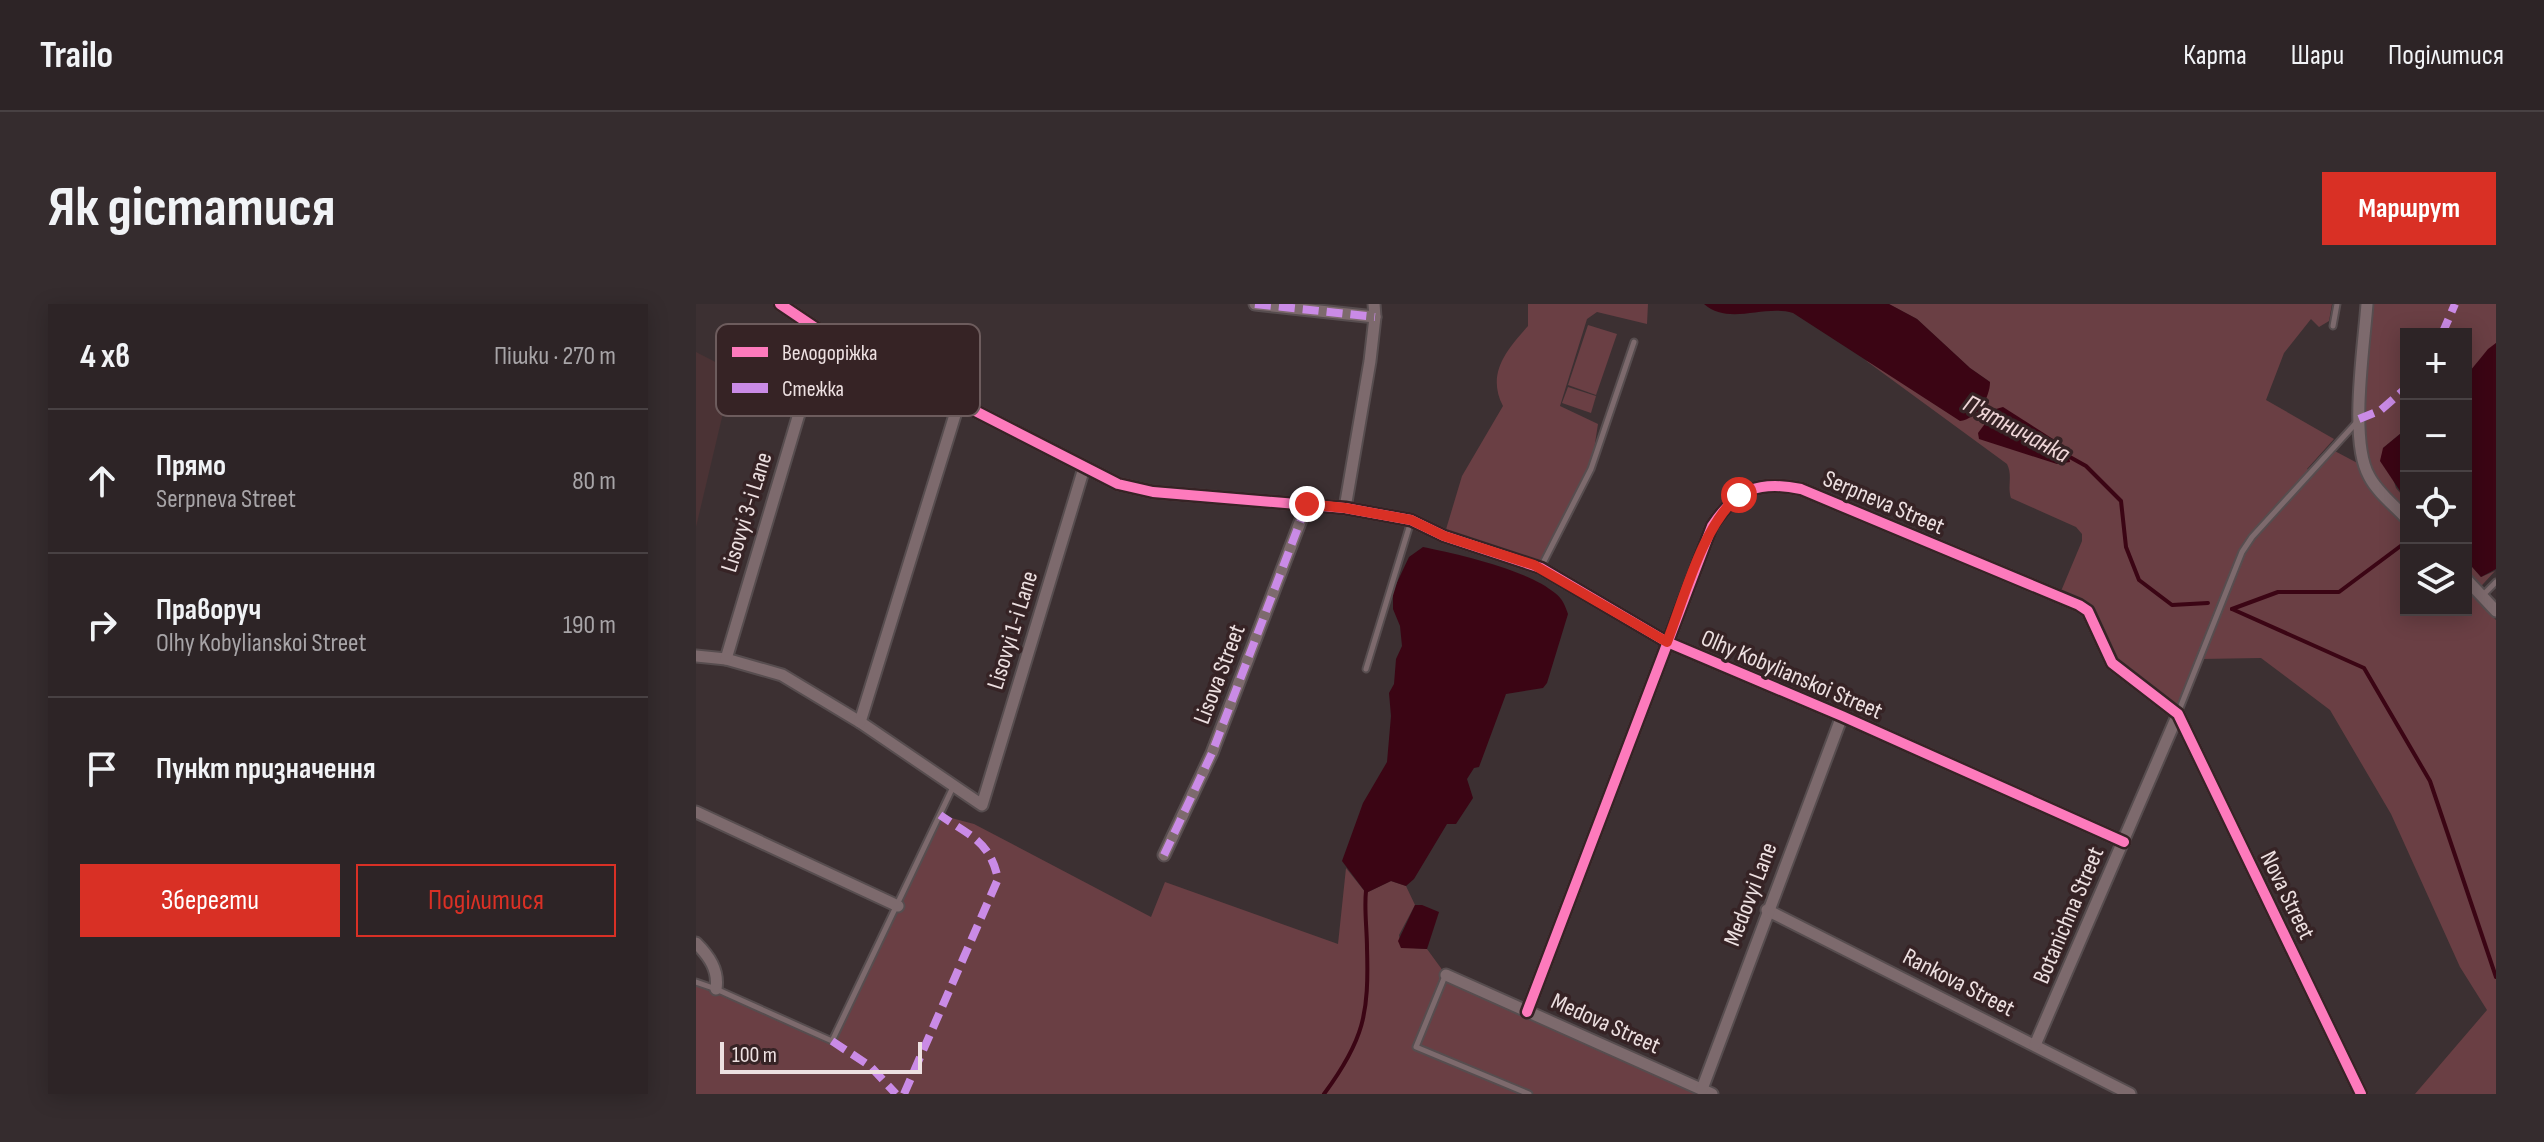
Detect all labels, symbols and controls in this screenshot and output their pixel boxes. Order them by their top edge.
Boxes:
text: Trailo [40,33,113,78]
text: Карта [2183,39,2247,72]
text: Шари [2291,39,2344,72]
text: Поділитися [2388,39,2504,72]
button: Маршрут [2322,172,2496,245]
text: Як дістатися [48,175,336,242]
legend [716,324,980,416]
map controls [2400,328,2472,616]
button: + [2400,328,2472,400]
text: 4 хв [80,336,130,377]
text: Велодоріжка [782,340,878,367]
text: Пішки · 270 m [494,341,616,372]
text: Стежка [782,376,844,403]
water label: П'ятничанка [1958,388,2075,470]
button: − [2400,400,2472,472]
text: Прямо [156,448,226,484]
street label: Lisovyi 3-i Lane [715,449,778,576]
icon: ahead [80,459,124,503]
street label: Serpneva Street [1819,464,1949,541]
text: 80 m [572,466,616,497]
button: locate [2400,472,2472,544]
route start [1721,477,1757,513]
text: Serpneva Street [156,484,296,515]
route end [1289,486,1325,522]
button: layers [2400,544,2472,616]
street label: Lisovyi 1-i Lane [981,568,1044,693]
text: Праворуч [156,592,261,628]
icon: right [80,603,124,647]
text: 190 m [563,610,616,641]
street label: Lisova Street [1187,620,1252,728]
street label: Olhy Kobylianskoi Street [1697,623,1887,726]
text: Olhy Kobylianskoi Street [156,628,366,659]
icon: arrive [80,747,124,791]
text: Пункт призначення [156,751,376,787]
street label: Medovyi Lane [1717,838,1783,950]
street label: Botanichna Street [2027,842,2110,988]
street label: Nova Street [2254,846,2321,944]
button: Зберегти [80,864,340,937]
button: Поділитися [356,864,616,937]
street label: Rankova Street [1898,942,2019,1023]
street label: Medova Street [1547,987,1665,1060]
scale bar [720,1038,922,1074]
text: 100 m [732,1042,777,1069]

